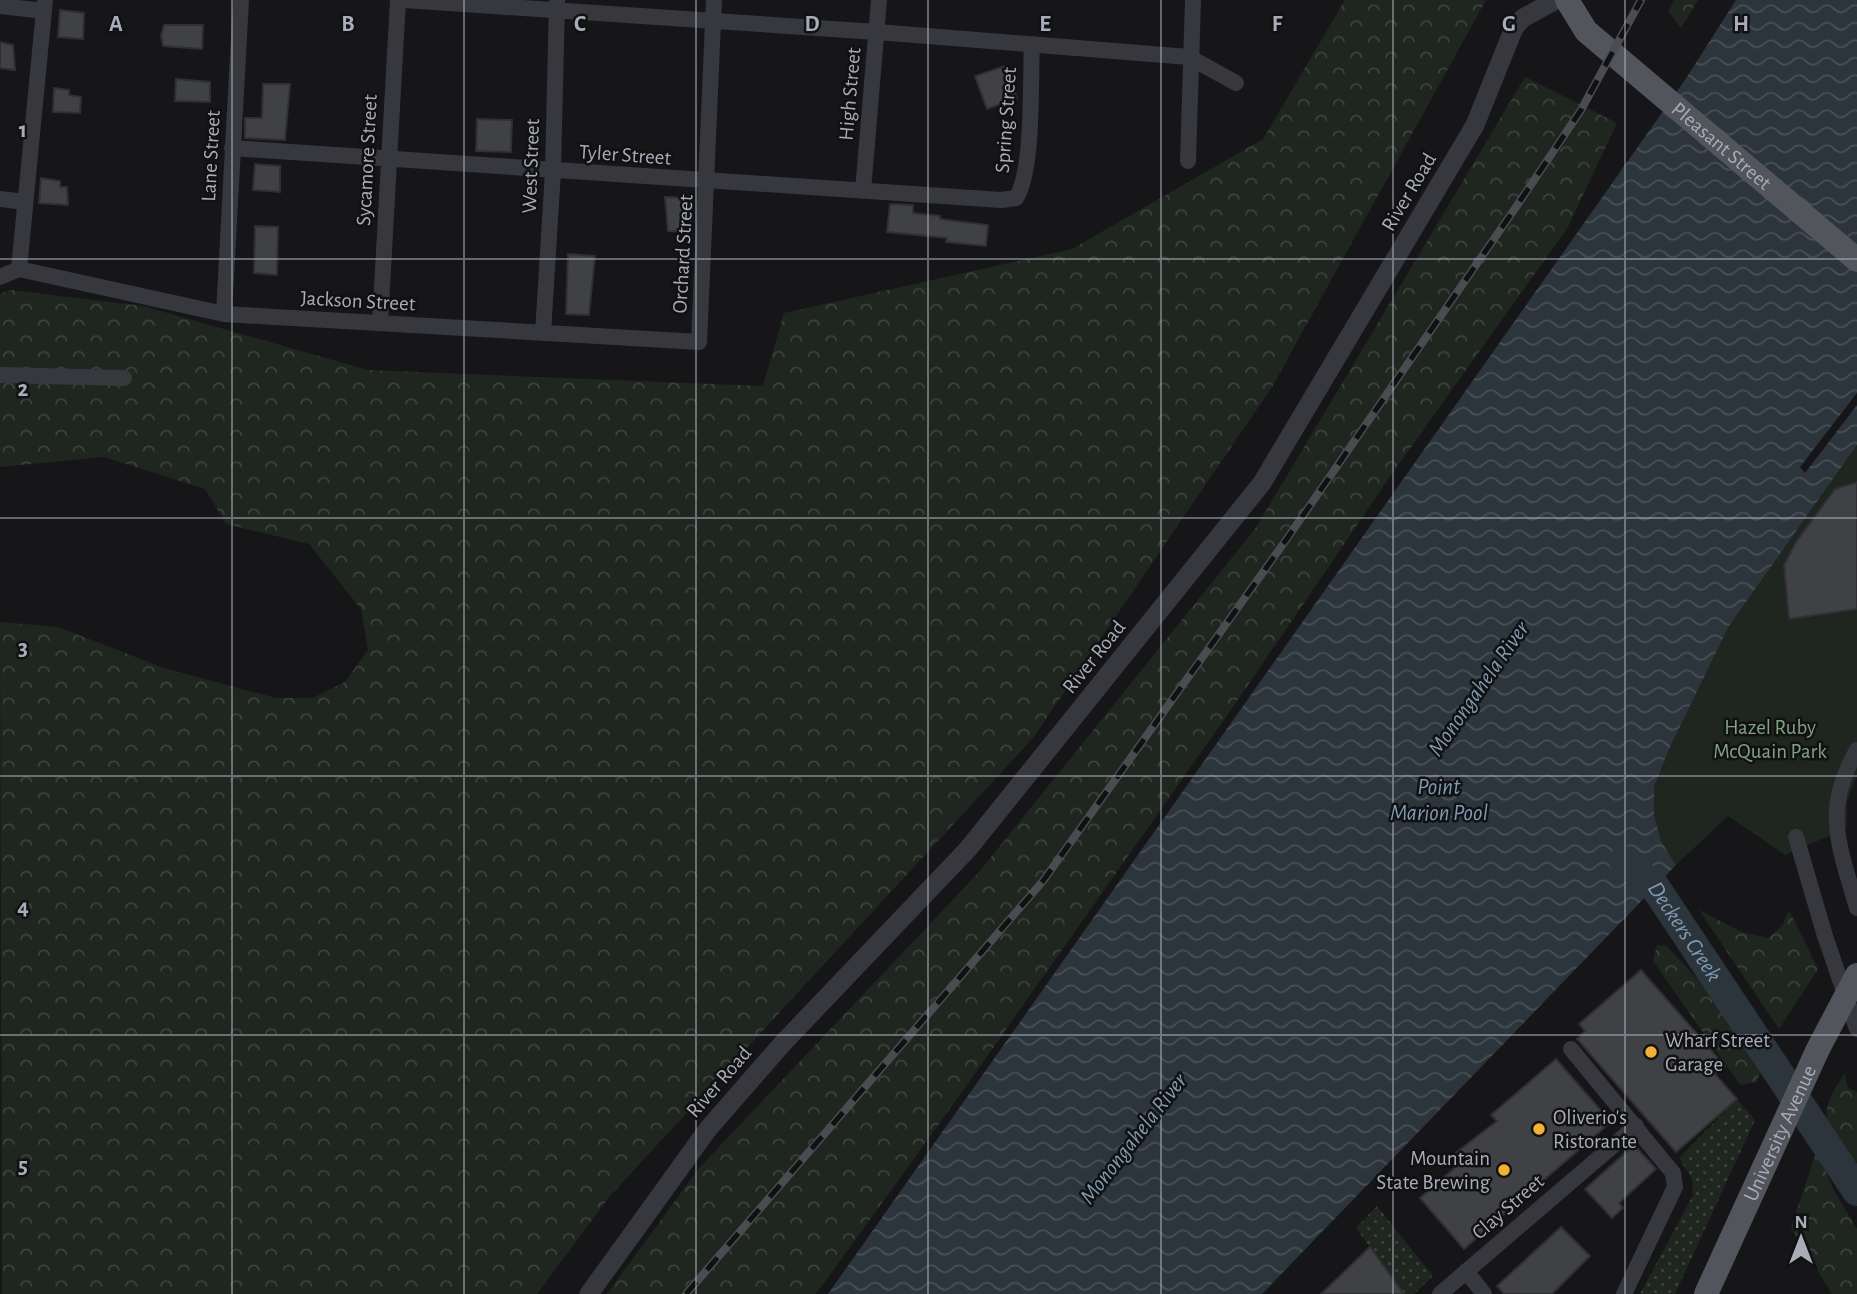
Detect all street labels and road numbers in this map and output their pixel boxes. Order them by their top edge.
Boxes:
street label: High Street [835,46,865,141]
street label: Spring Street [992,66,1020,174]
street label: Sycamore Street [353,93,381,226]
street label: Pleasant Street [1668,98,1776,194]
street label: Lane Street [198,109,224,202]
street label: West Street [519,118,543,214]
street label: Tyler Street [578,141,672,169]
street label: River Road [1378,149,1440,235]
street label: Orchard Street [669,194,697,314]
street label: Jackson Street [300,288,416,315]
street label: River Road [1058,616,1130,697]
street label: River Road [683,1042,756,1122]
street label: University Avenue [1739,1062,1820,1204]
street label: Clay Street [1468,1170,1548,1244]

